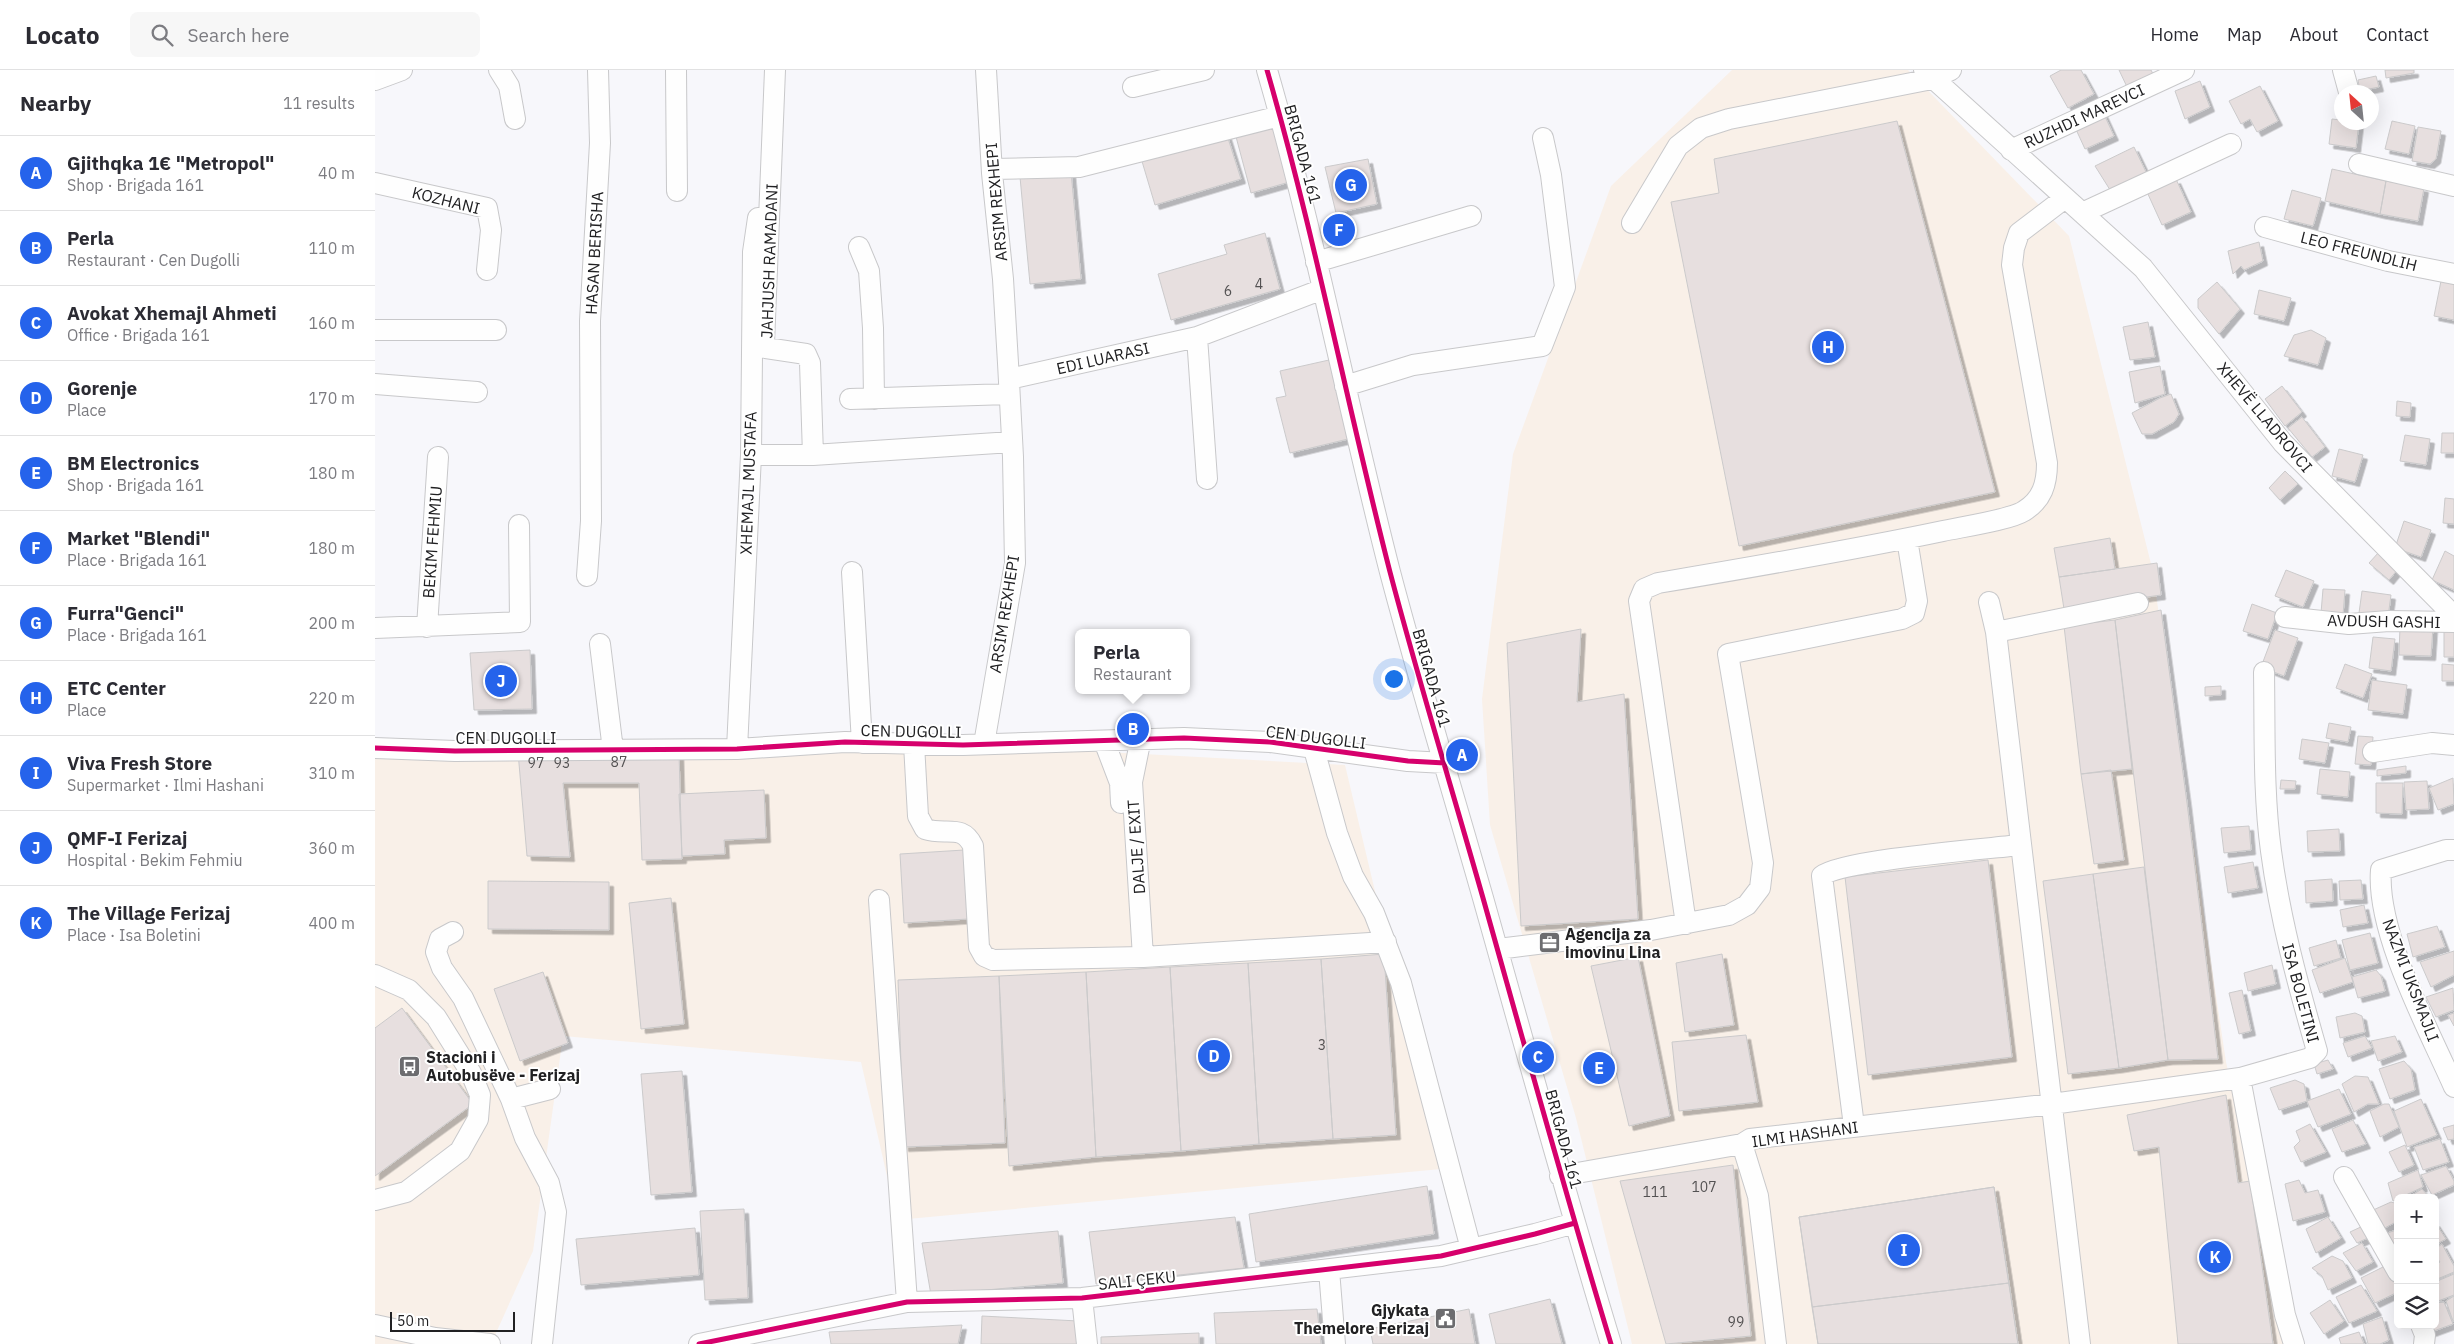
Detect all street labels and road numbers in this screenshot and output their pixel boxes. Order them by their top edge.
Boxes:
street label: RUZHDI MAREVCI [2020,79,2148,153]
street label: BRIGADA 161 [1280,102,1326,206]
street label: ARSIM REXHEPI [981,142,1011,262]
street label: KOZHANI [410,182,482,218]
street label: JAHJUSH RAMADANI [756,183,782,339]
street label: HASAN BERISHA [581,191,607,315]
street label: LEO FREUNDLIH [2299,227,2419,275]
street label: EDI LUARASI [1055,338,1151,378]
street label: XHEVË LLADROVCI [2213,358,2317,476]
street label: XHEMAJL MUSTAFA [736,411,760,555]
street label: BEKIM FEHMIU [418,485,446,599]
street label: ARSIM REXHEPI [985,554,1023,674]
street label: AVDUSH GASHI [2327,610,2441,632]
street label: BRIGADA 161 [1408,626,1456,730]
street label: CEN DUGOLLI [860,720,962,742]
street label: CEN DUGOLLI [1265,721,1367,753]
street label: CEN DUGOLLI [456,728,556,748]
street label: DALJE / EXIT [1123,799,1149,895]
street label: NAZMI UKSMAJLI [2378,916,2444,1044]
street label: ISA BOLETINI [2278,941,2324,1045]
street label: BRIGADA 161 [1541,1087,1587,1191]
street label: ILMI HASHANI [1750,1117,1860,1151]
street label: SALI ÇEKU [1097,1266,1177,1294]

